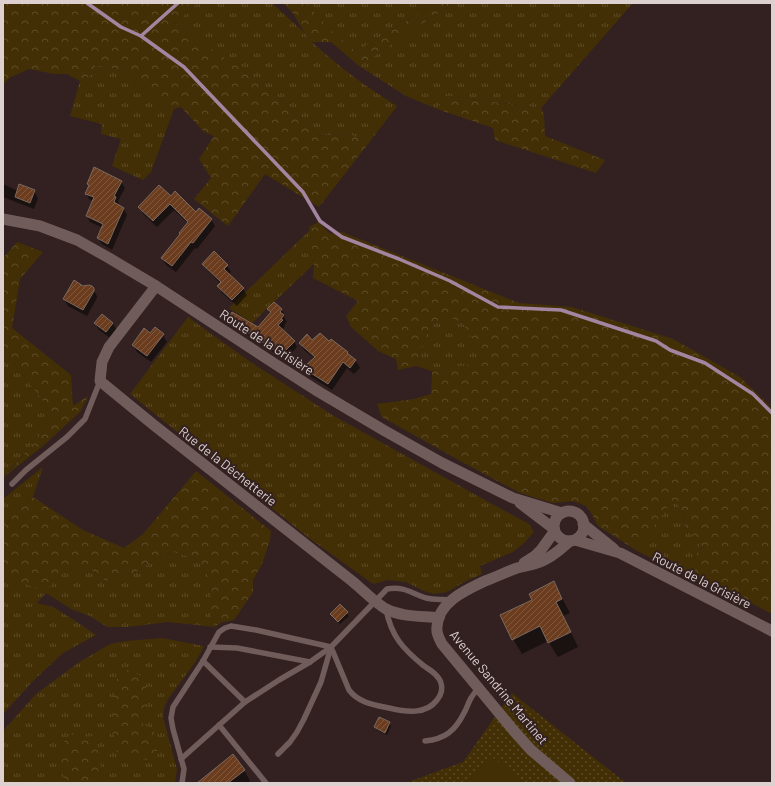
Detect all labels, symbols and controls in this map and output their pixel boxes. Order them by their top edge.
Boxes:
street label: Route de la Grisière [217,306,317,378]
street label: Rue de la Déchetterie [176,423,280,509]
street label: Route de la Grisière [650,548,754,612]
street label: Avenue Sandrine Martinet [447,627,551,747]

